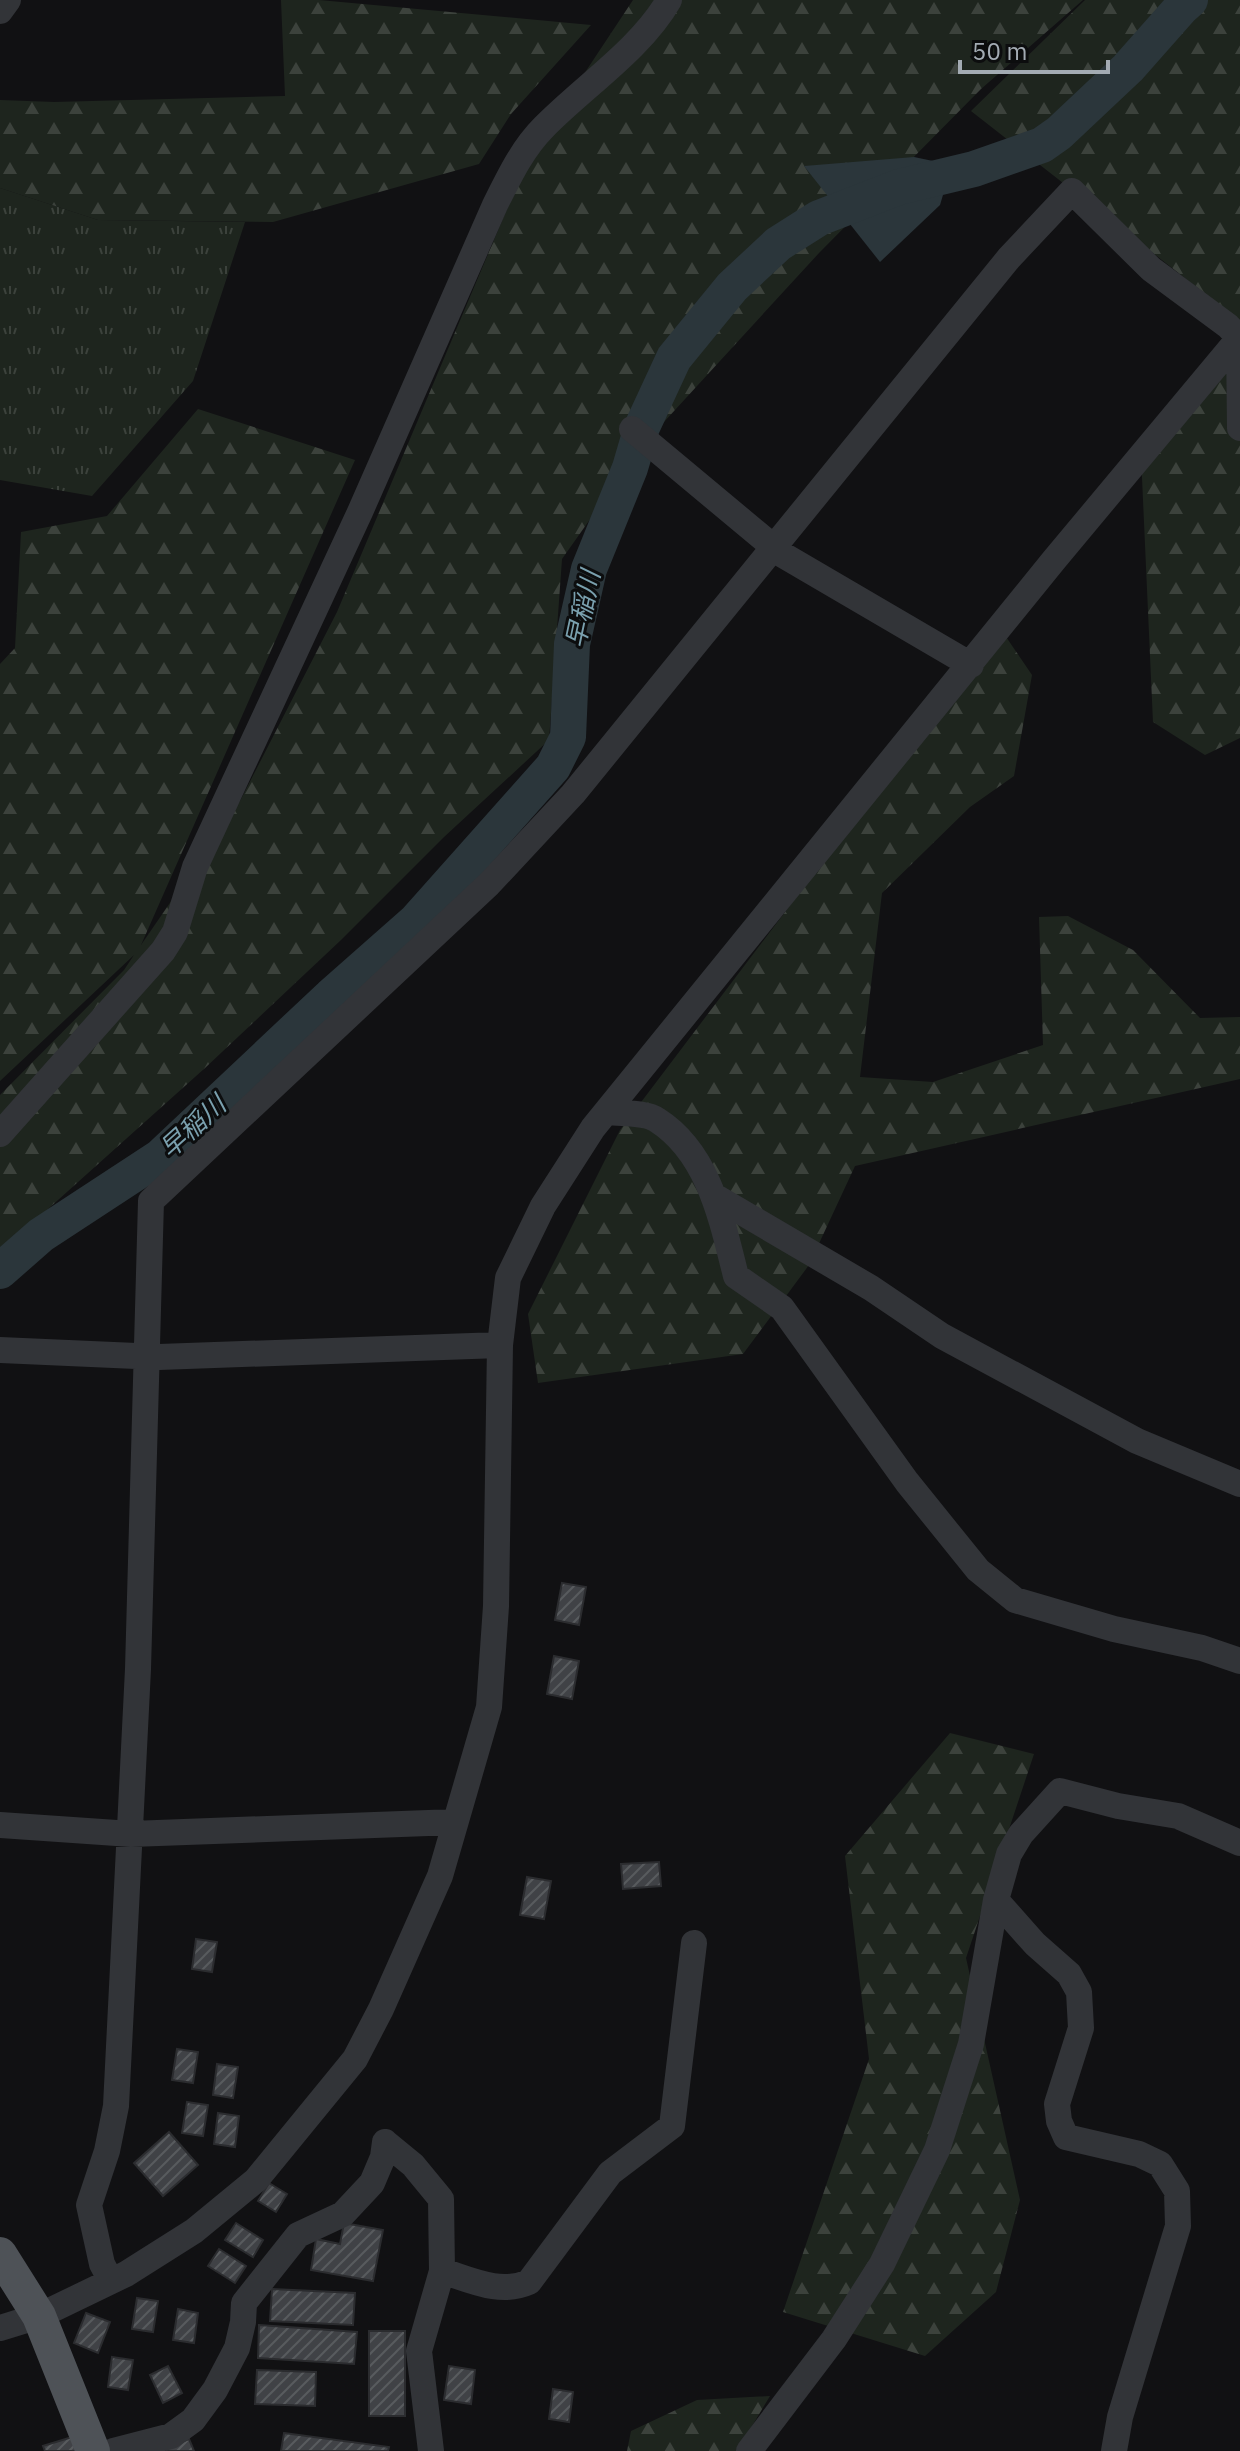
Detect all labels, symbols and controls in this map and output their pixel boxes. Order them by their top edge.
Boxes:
scale bar [960,24,1108,74]
text: 50 m [972,35,1027,67]
water label: 早稲川 [557,564,607,651]
water label: 早稲川 [152,1085,235,1165]

